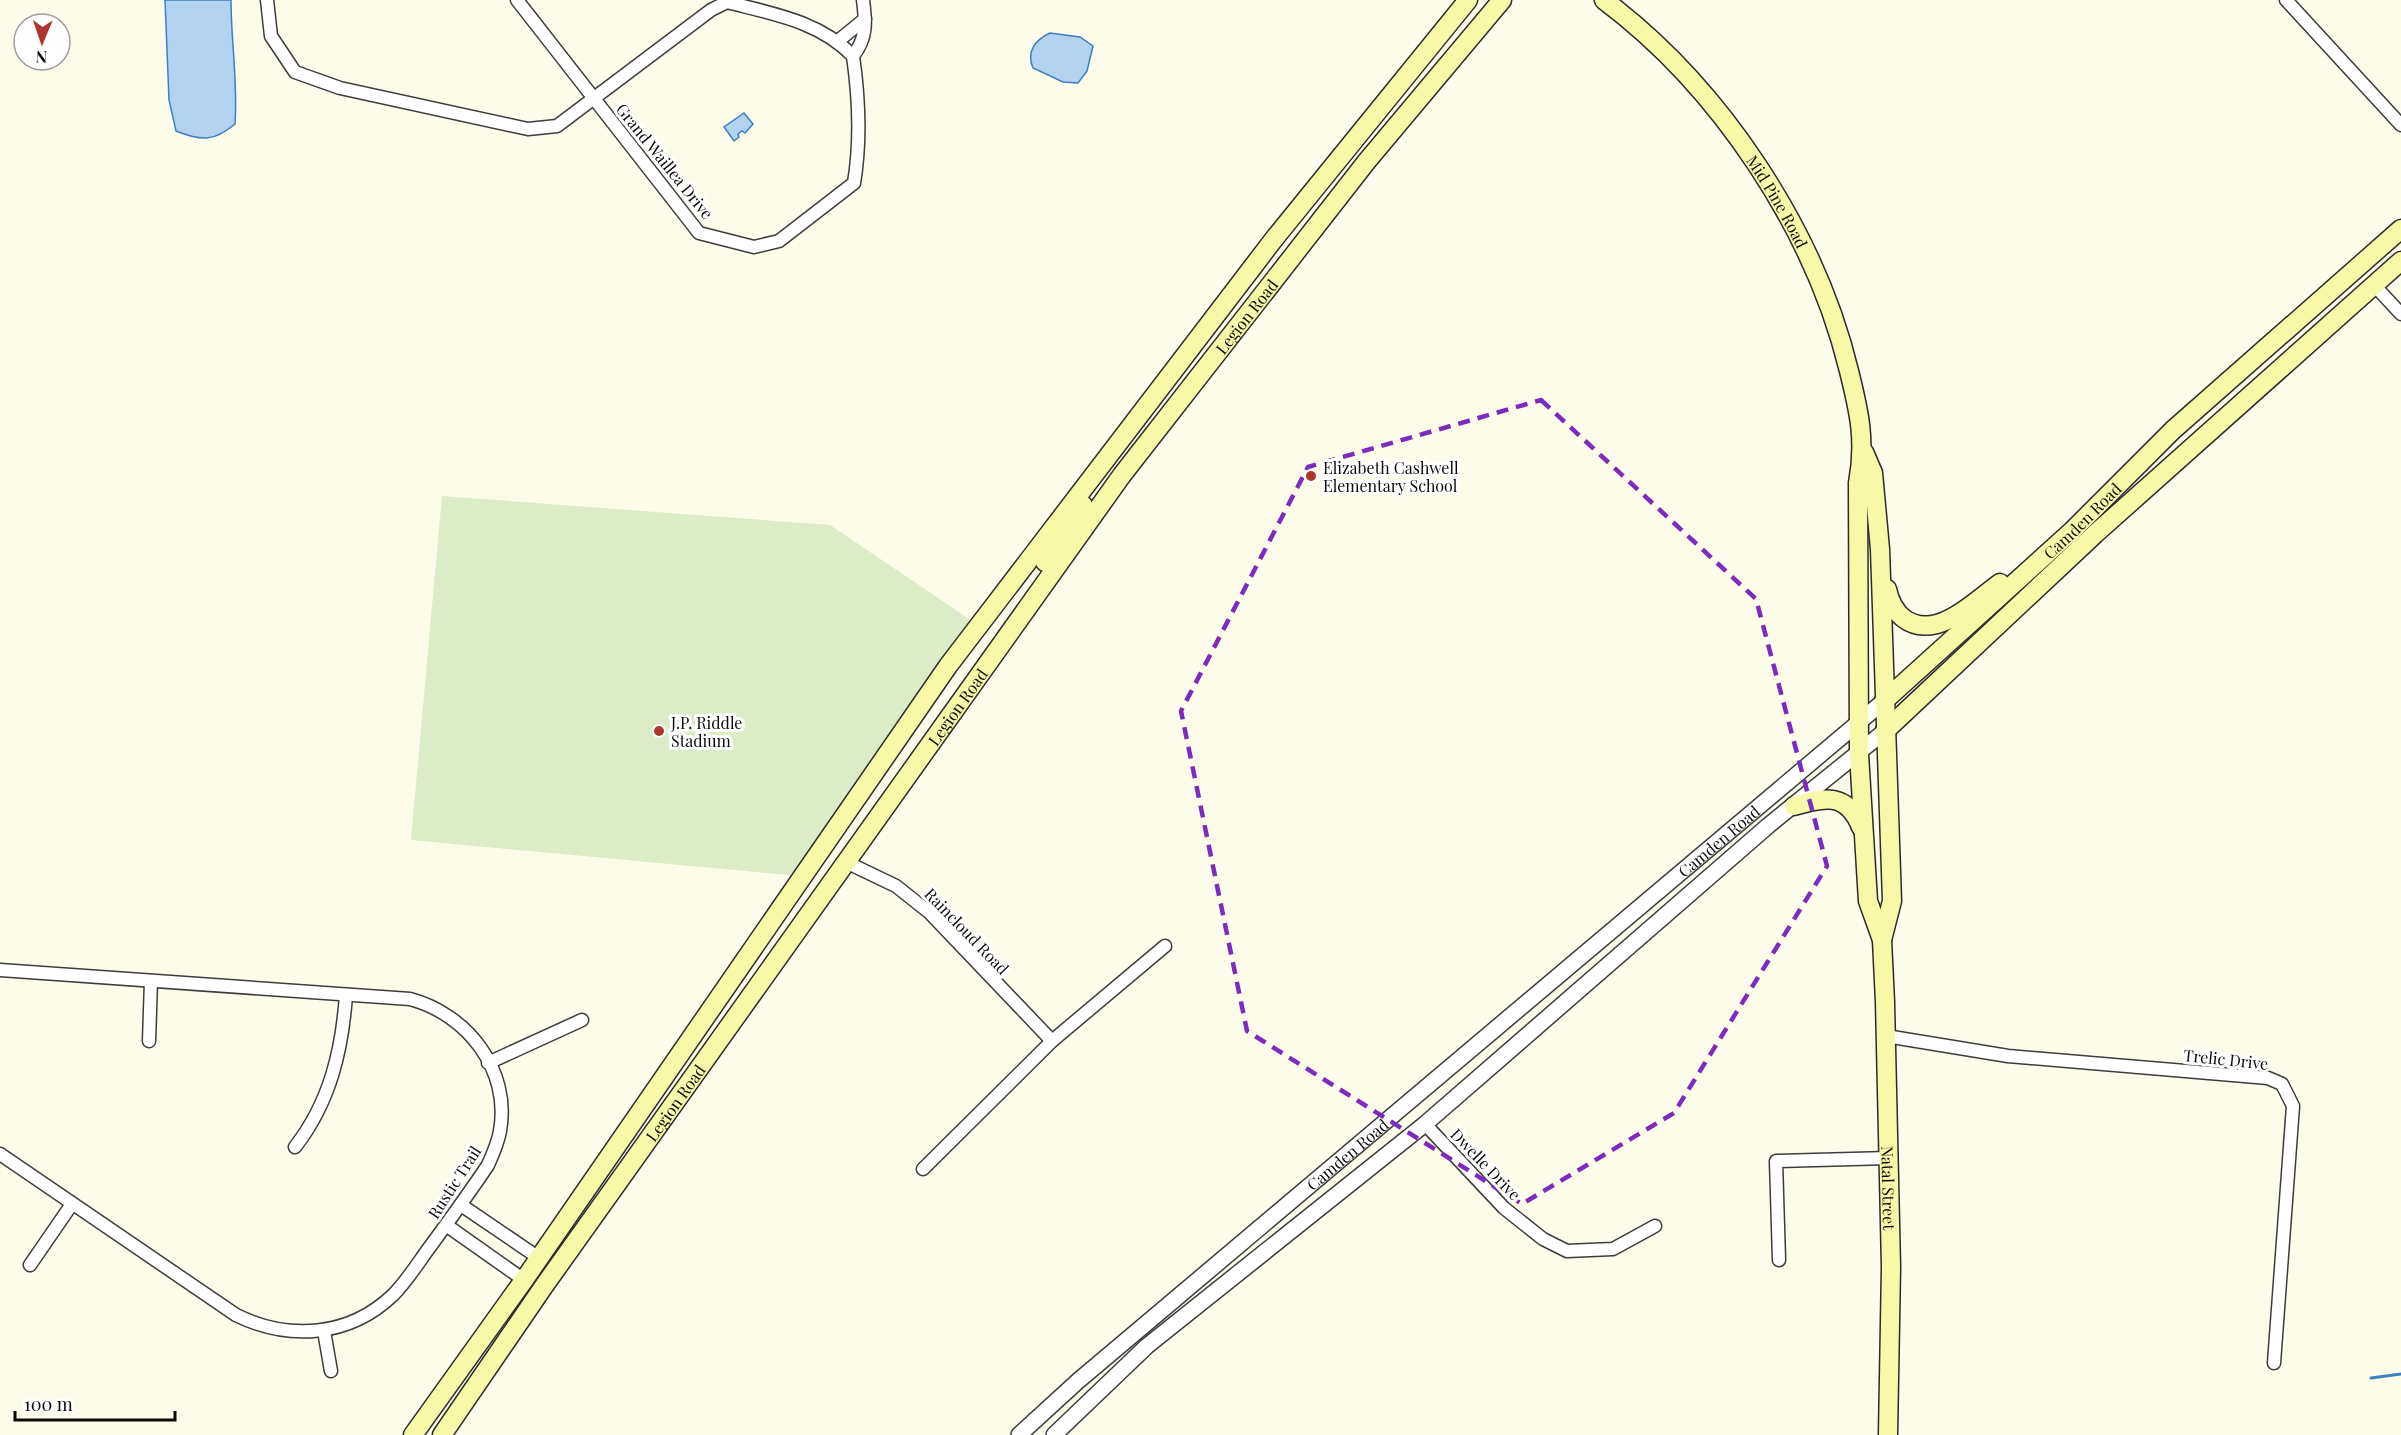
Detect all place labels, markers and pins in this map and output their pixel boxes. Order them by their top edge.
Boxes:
place label: Elizabeth Cashwell Elementary School [1323,457,1459,496]
marker: Elizabeth Cashwell Elementary School [1304,469,1318,483]
place label: J.P. Riddle Stadium [670,712,742,751]
marker: J.P. Riddle Stadium [652,724,666,738]

